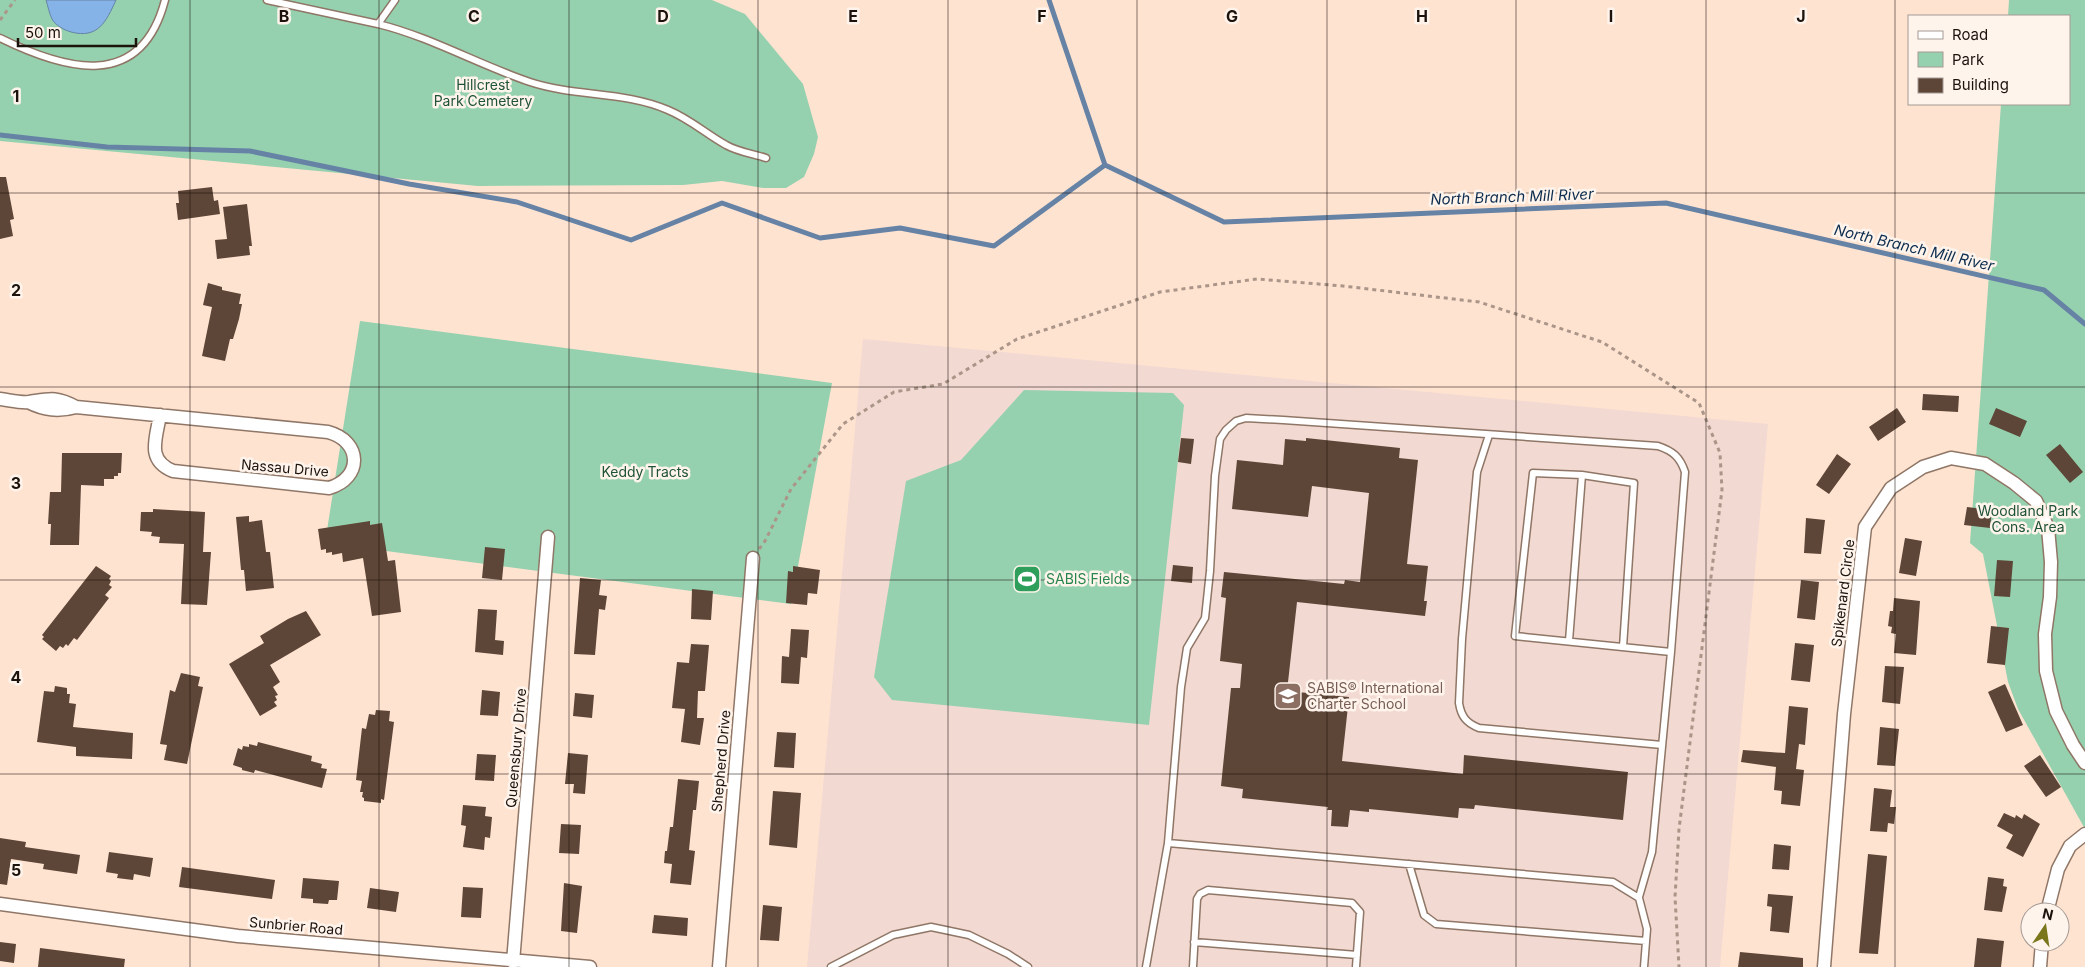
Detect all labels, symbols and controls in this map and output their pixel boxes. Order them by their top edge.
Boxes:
text: B [279,6,289,26]
text: C [468,6,480,26]
text: D [657,6,669,26]
text: E [848,6,858,26]
text: F [1037,6,1047,26]
text: G [1226,6,1238,26]
text: H [1416,6,1428,26]
text: I [1609,6,1613,26]
text: J [1796,6,1806,26]
scale bar [18,15,135,47]
legend [1908,15,2070,105]
text: 50 m [25,23,61,42]
text: Road [1952,25,1988,44]
text: Park [1952,50,1985,69]
text: Building [1952,75,2009,94]
park label: Hillcrest Park Cemetery [434,76,532,109]
text: 1 [13,86,19,106]
water label: North Branch Mill River [1430,184,1594,209]
water label: North Branch Mill River [1832,220,1996,275]
text: 2 [11,280,21,300]
street label: Nassau Drive [240,455,330,480]
park label: Keddy Tracts [601,463,689,480]
text: 3 [11,473,21,493]
park label: Woodland Park Cons. Area [1978,502,2079,535]
street label: Spikenard Circle [1827,538,1858,648]
sports icon: SABIS Fields [1012,564,1042,594]
place label: SABIS Fields [1046,570,1130,587]
text: 4 [11,667,22,687]
place label: SABIS® International Charter School [1307,679,1443,712]
school or university icon: SABIS® International Charter School [1273,681,1303,711]
street label: Queensbury Drive [502,688,529,808]
street label: Shepherd Drive [708,709,733,813]
text: 5 [11,860,21,880]
north arrow [2020,902,2070,952]
text: N [2041,904,2055,923]
street label: Sunbrier Road [248,913,344,938]

